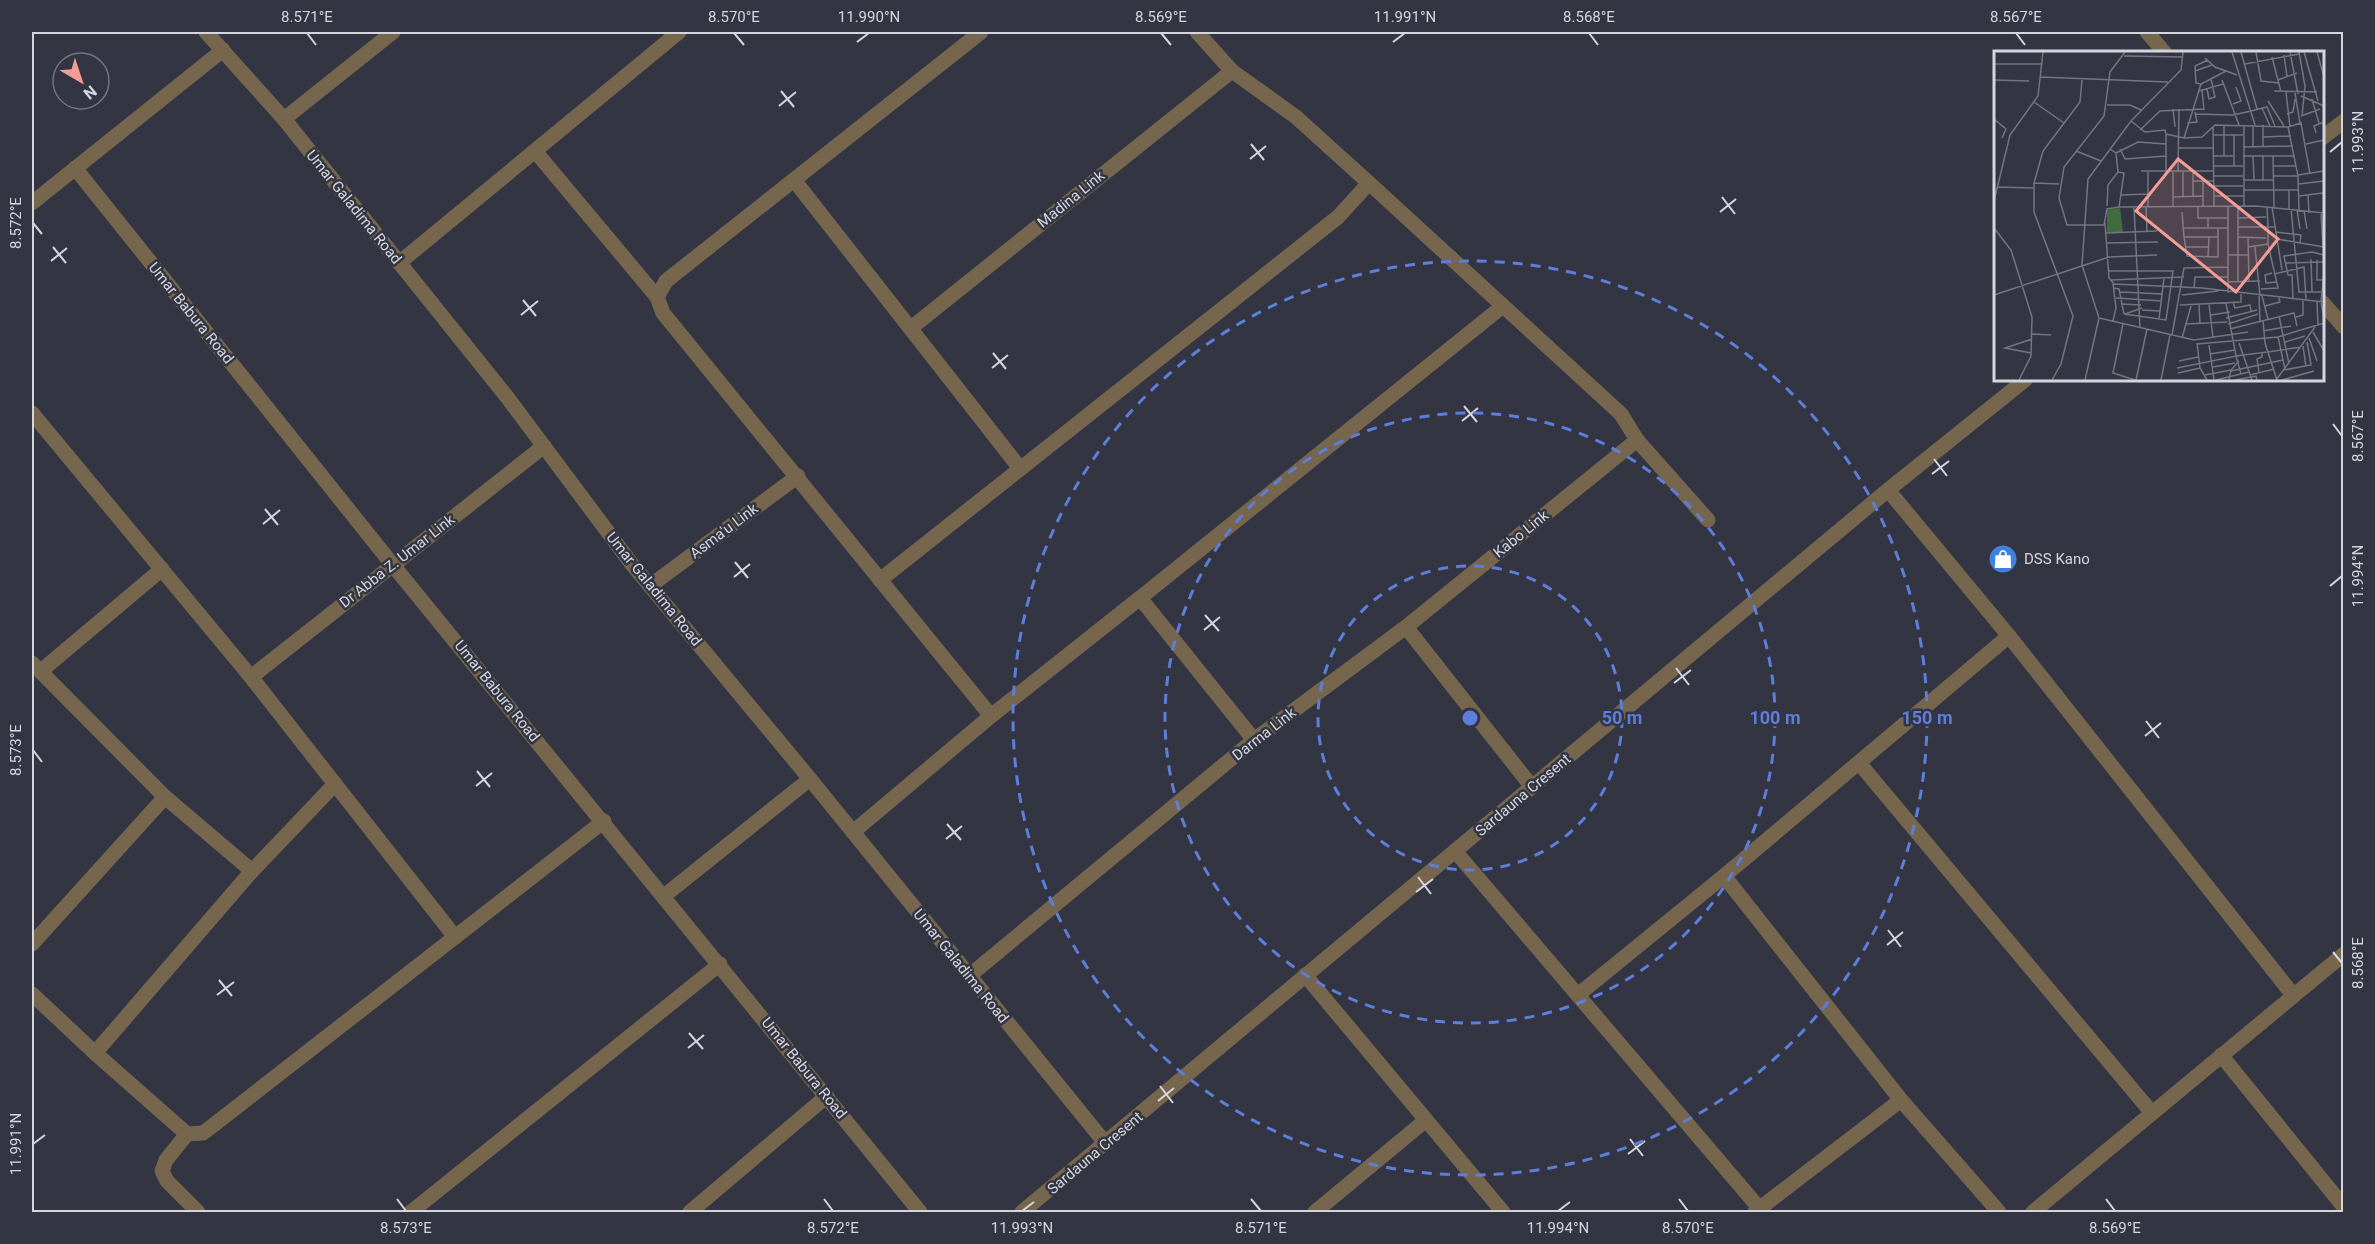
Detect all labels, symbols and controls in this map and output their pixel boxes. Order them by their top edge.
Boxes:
text: 8.571°E [281,8,333,26]
text: 8.570°E [708,8,760,26]
text: 11.990°N [838,8,900,26]
text: 8.569°E [1135,8,1187,26]
text: 11.991°N [1374,8,1436,26]
text: 8.568°E [1563,8,1615,26]
text: 8.567°E [1990,8,2042,26]
north arrow [51,51,111,111]
inset map [1994,51,2324,381]
text: N [80,81,100,103]
text: 11.993°N [2349,111,2367,173]
street label: Umar Galadima Road [302,146,406,268]
street label: Madina Link [1034,166,1108,232]
text: 8.572°E [7,197,25,249]
street label: Umar Babura Road [145,259,237,367]
text: 8.567°E [2349,410,2367,462]
street label: Asma'u Link [686,499,762,562]
street label: Kabo Link [1490,506,1553,562]
street label: Dr Abba Z. Umar Link [336,510,459,612]
street label: Umar Galadima Road [602,528,706,650]
shop icon: DSS Kano [1987,543,2019,575]
text: 11.994°N [2349,545,2367,607]
place label: DSS Kano [2024,550,2090,568]
street label: Umar Babura Road [451,637,543,745]
street label: Darma Link [1229,703,1300,764]
text: 50 m [1602,707,1642,728]
text: 100 m [1749,707,1801,728]
text: 150 m [1901,707,1953,728]
centre of rings [1460,708,1480,728]
text: 8.573°E [7,724,25,776]
street label: Sardauna Cresent [1472,750,1574,840]
street label: Umar Galadima Road [909,905,1013,1027]
text: 8.568°E [2349,937,2367,989]
street label: Umar Babura Road [758,1014,850,1122]
street label: Sardauna Cresent [1044,1108,1146,1198]
text: 11.991°N [7,1113,25,1175]
text: 8.573°E [380,1219,432,1237]
text: 8.572°E [807,1219,859,1237]
text: 11.993°N [991,1219,1053,1237]
text: 8.571°E [1235,1219,1287,1237]
text: 11.994°N [1527,1219,1589,1237]
text: 8.570°E [1662,1219,1714,1237]
text: 8.569°E [2089,1219,2141,1237]

